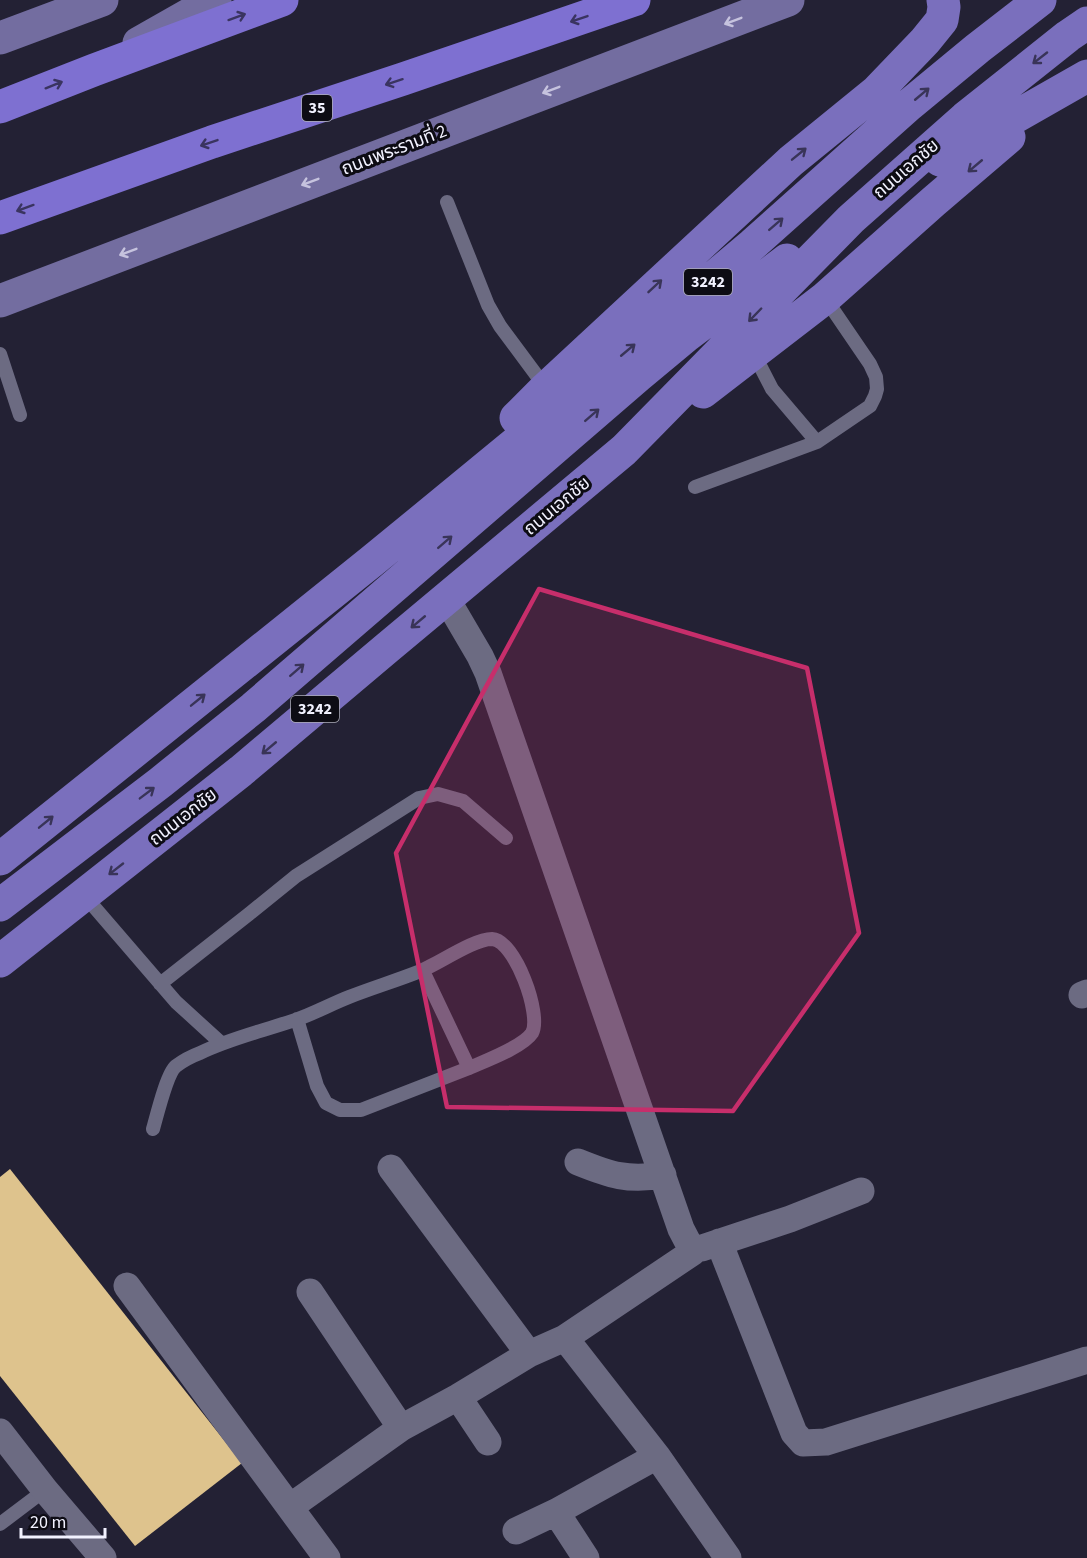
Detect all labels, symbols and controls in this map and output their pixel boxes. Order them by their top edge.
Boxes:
one-way arrow [227,10,246,21]
one-way arrow [570,14,589,25]
one-way arrow [724,16,743,27]
one-way arrow [1032,51,1048,64]
one-way arrow [385,78,404,89]
one-way arrow [45,79,63,90]
one-way arrow [542,86,561,97]
one-way arrow [914,87,929,101]
road number: 35 [302,95,332,121]
street label: ถนนพระรามที่ 2 [337,118,450,182]
street label: ถนนเอกชัย [868,133,944,205]
one-way arrow [200,139,219,150]
one-way arrow [791,148,807,161]
one-way arrow [968,159,983,173]
one-way arrow [301,178,320,189]
one-way arrow [16,204,35,215]
one-way arrow [769,217,784,231]
one-way arrow [119,247,137,258]
road number: 3242 [684,269,732,295]
one-way arrow [648,279,663,294]
one-way arrow [748,308,763,323]
one-way arrow [620,343,636,356]
one-way arrow [584,408,599,422]
street label: ถนนเอกชัย [518,471,596,541]
one-way arrow [437,535,452,549]
one-way arrow [410,615,426,628]
one-way arrow [289,663,305,676]
one-way arrow [190,694,206,707]
road number: 3242 [291,696,339,722]
one-way arrow [262,741,277,755]
street label: ถนนเอกชัย [144,783,222,851]
one-way arrow [138,787,154,799]
one-way arrow [37,816,53,829]
one-way arrow [108,862,124,875]
scale bar [21,1501,105,1539]
text: 20 m [30,1510,66,1535]

